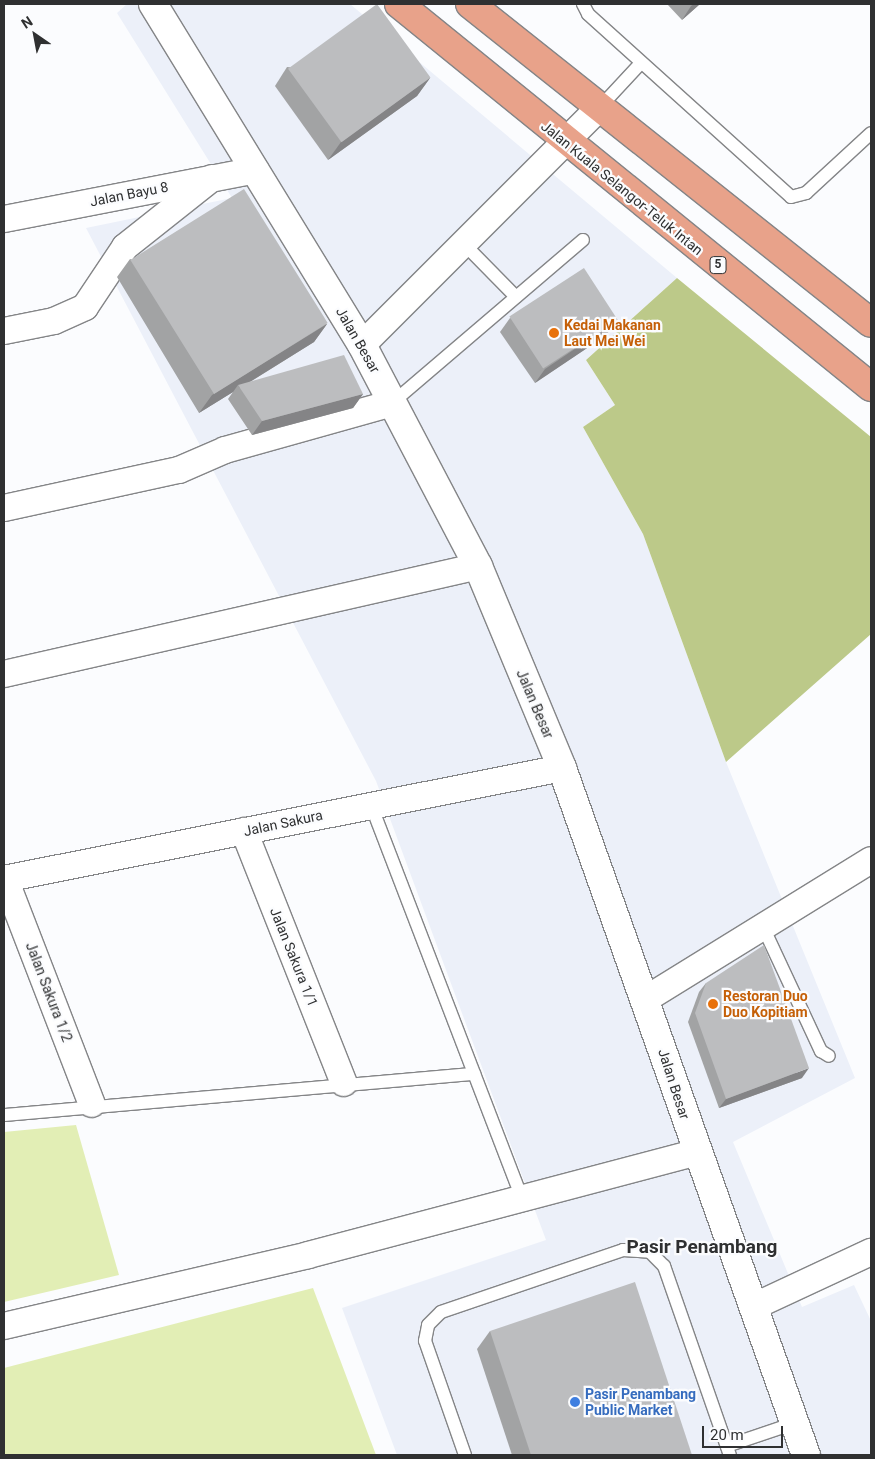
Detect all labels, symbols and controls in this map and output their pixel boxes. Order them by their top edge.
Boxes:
north arrow [10,10,60,60]
text: N [18,13,35,32]
street label: Jalan Kuala Selangor-Teluk Intan [538,118,706,258]
street label: Jalan Bayu 8 [88,178,170,210]
road number: 5 [709,256,727,274]
street label: Jalan Besar [332,304,384,376]
place label: Kedai Makanan Laut Mei Wei [564,317,661,350]
marker: Kedai Makanan Laut Mei Wei [548,327,560,339]
street label: Jalan Besar [513,667,557,741]
street label: Jalan Sakura [242,806,324,840]
street label: Jalan Sakura 1/1 [266,905,322,1009]
street label: Jalan Sakura 1/2 [22,940,76,1044]
place label: Restoran Duo Duo Kopitiam [723,988,808,1020]
marker: Restoran Duo Duo Kopitiam [707,998,719,1010]
street label: Jalan Besar [655,1047,693,1121]
district label: Pasir Penambang [627,1236,777,1258]
place label: Pasir Penambang Public Market [585,1386,696,1418]
marker: Pasir Penambang Public Market [569,1396,581,1408]
scale bar [705,1416,786,1448]
text: 20 m [710,1426,744,1444]

